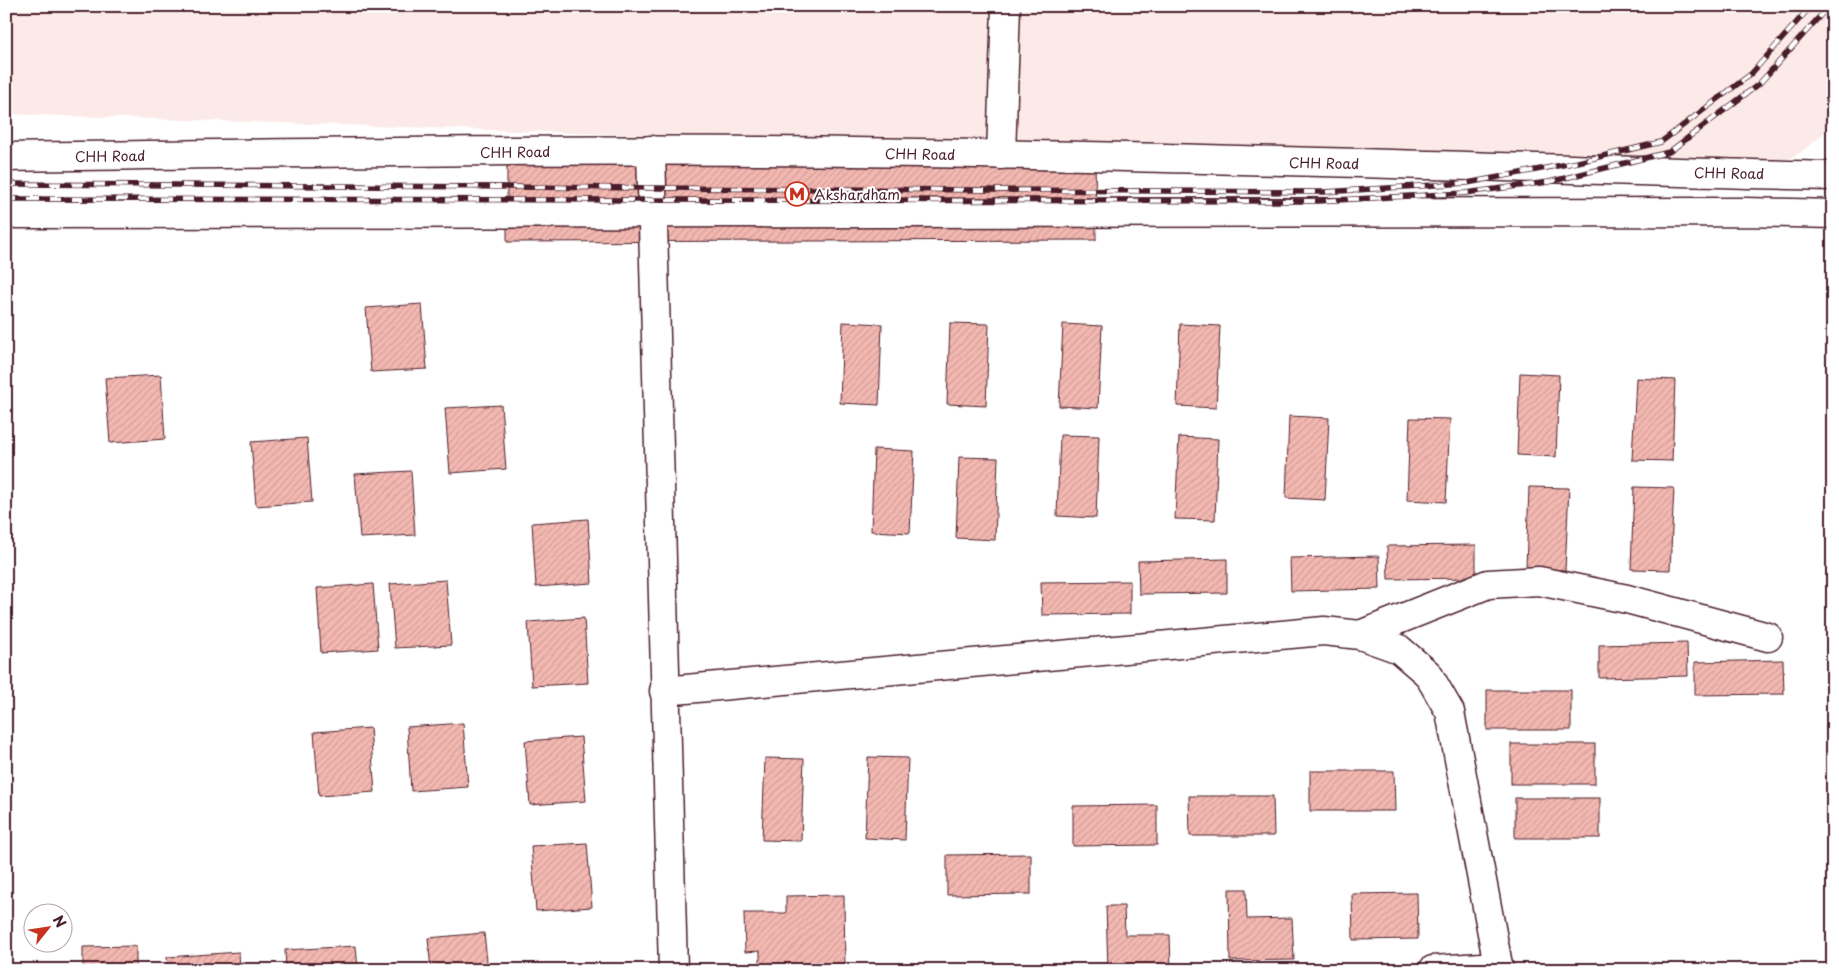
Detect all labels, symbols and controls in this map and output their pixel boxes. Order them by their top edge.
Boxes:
street label: CHH Road [480,141,550,163]
street label: CHH Road [885,143,955,165]
street label: CHH Road [75,145,145,167]
street label: CHH Road [1289,152,1359,174]
street label: CHH Road [1694,162,1764,184]
metro station icon: Akshardham [784,181,810,207]
place label: Akshardham [814,184,900,205]
north arrow [22,904,72,954]
text: N [48,911,72,931]

